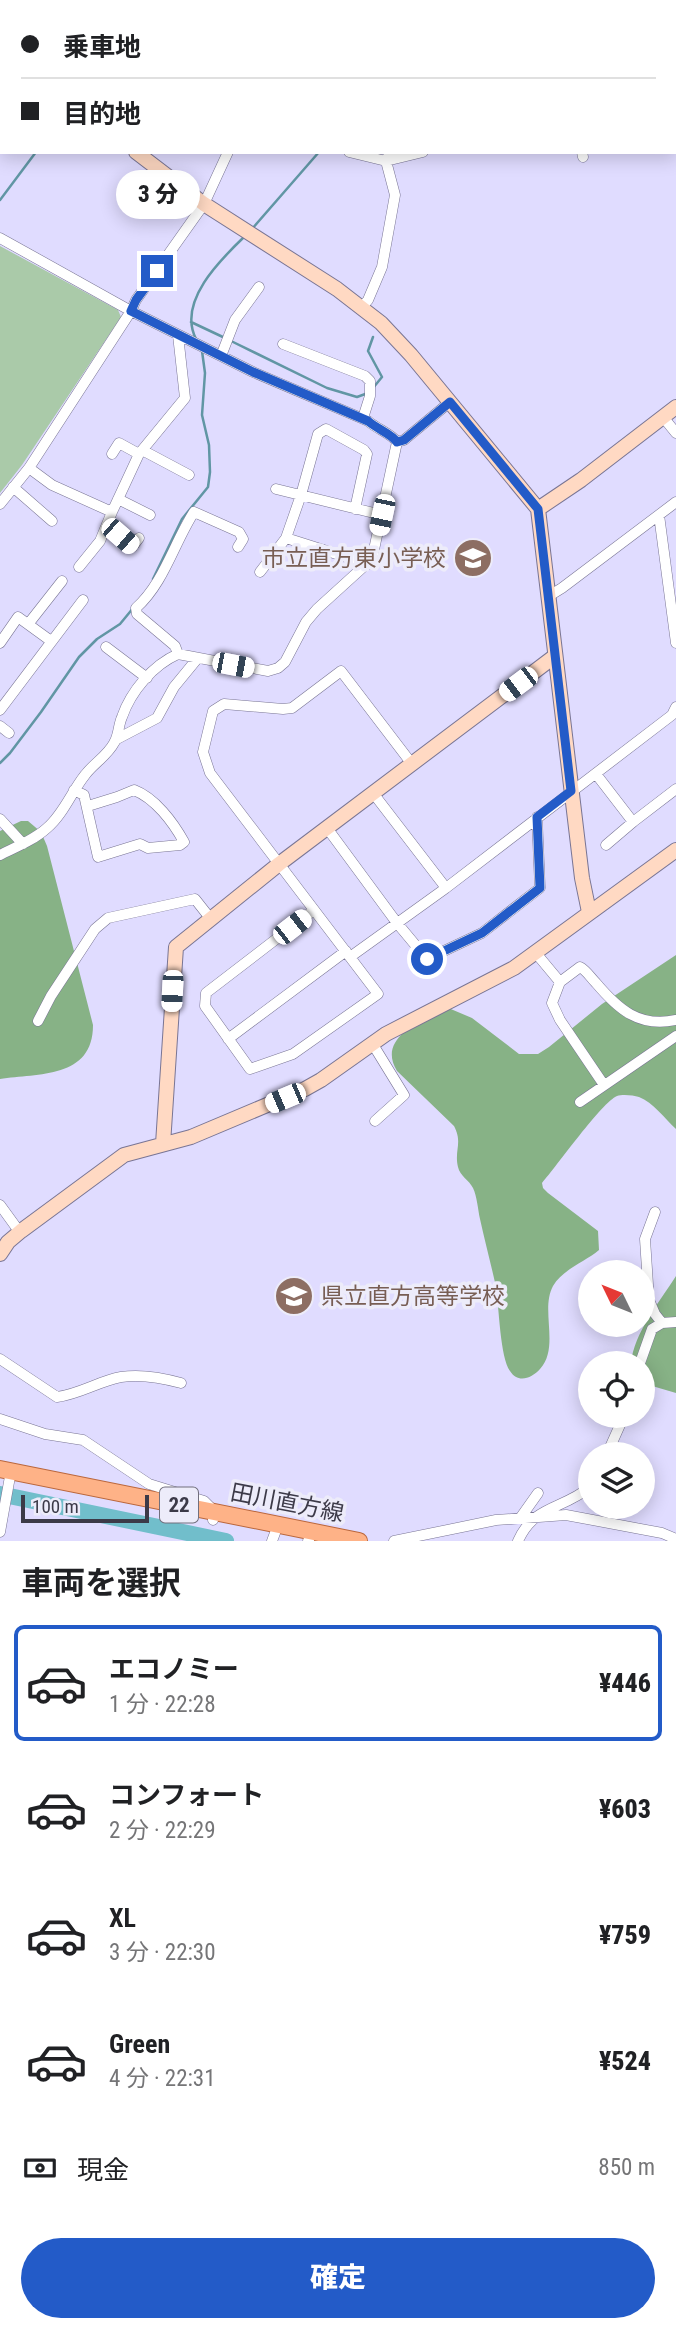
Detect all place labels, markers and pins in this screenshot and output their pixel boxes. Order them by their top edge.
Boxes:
school or university icon: 市立直方東小学校 [452,537,494,579]
place label: 市立直方東小学校 [262,545,446,572]
school or university icon: 県立直方高等学校 [273,1275,315,1317]
place label: 県立直方高等学校 [321,1283,505,1310]

